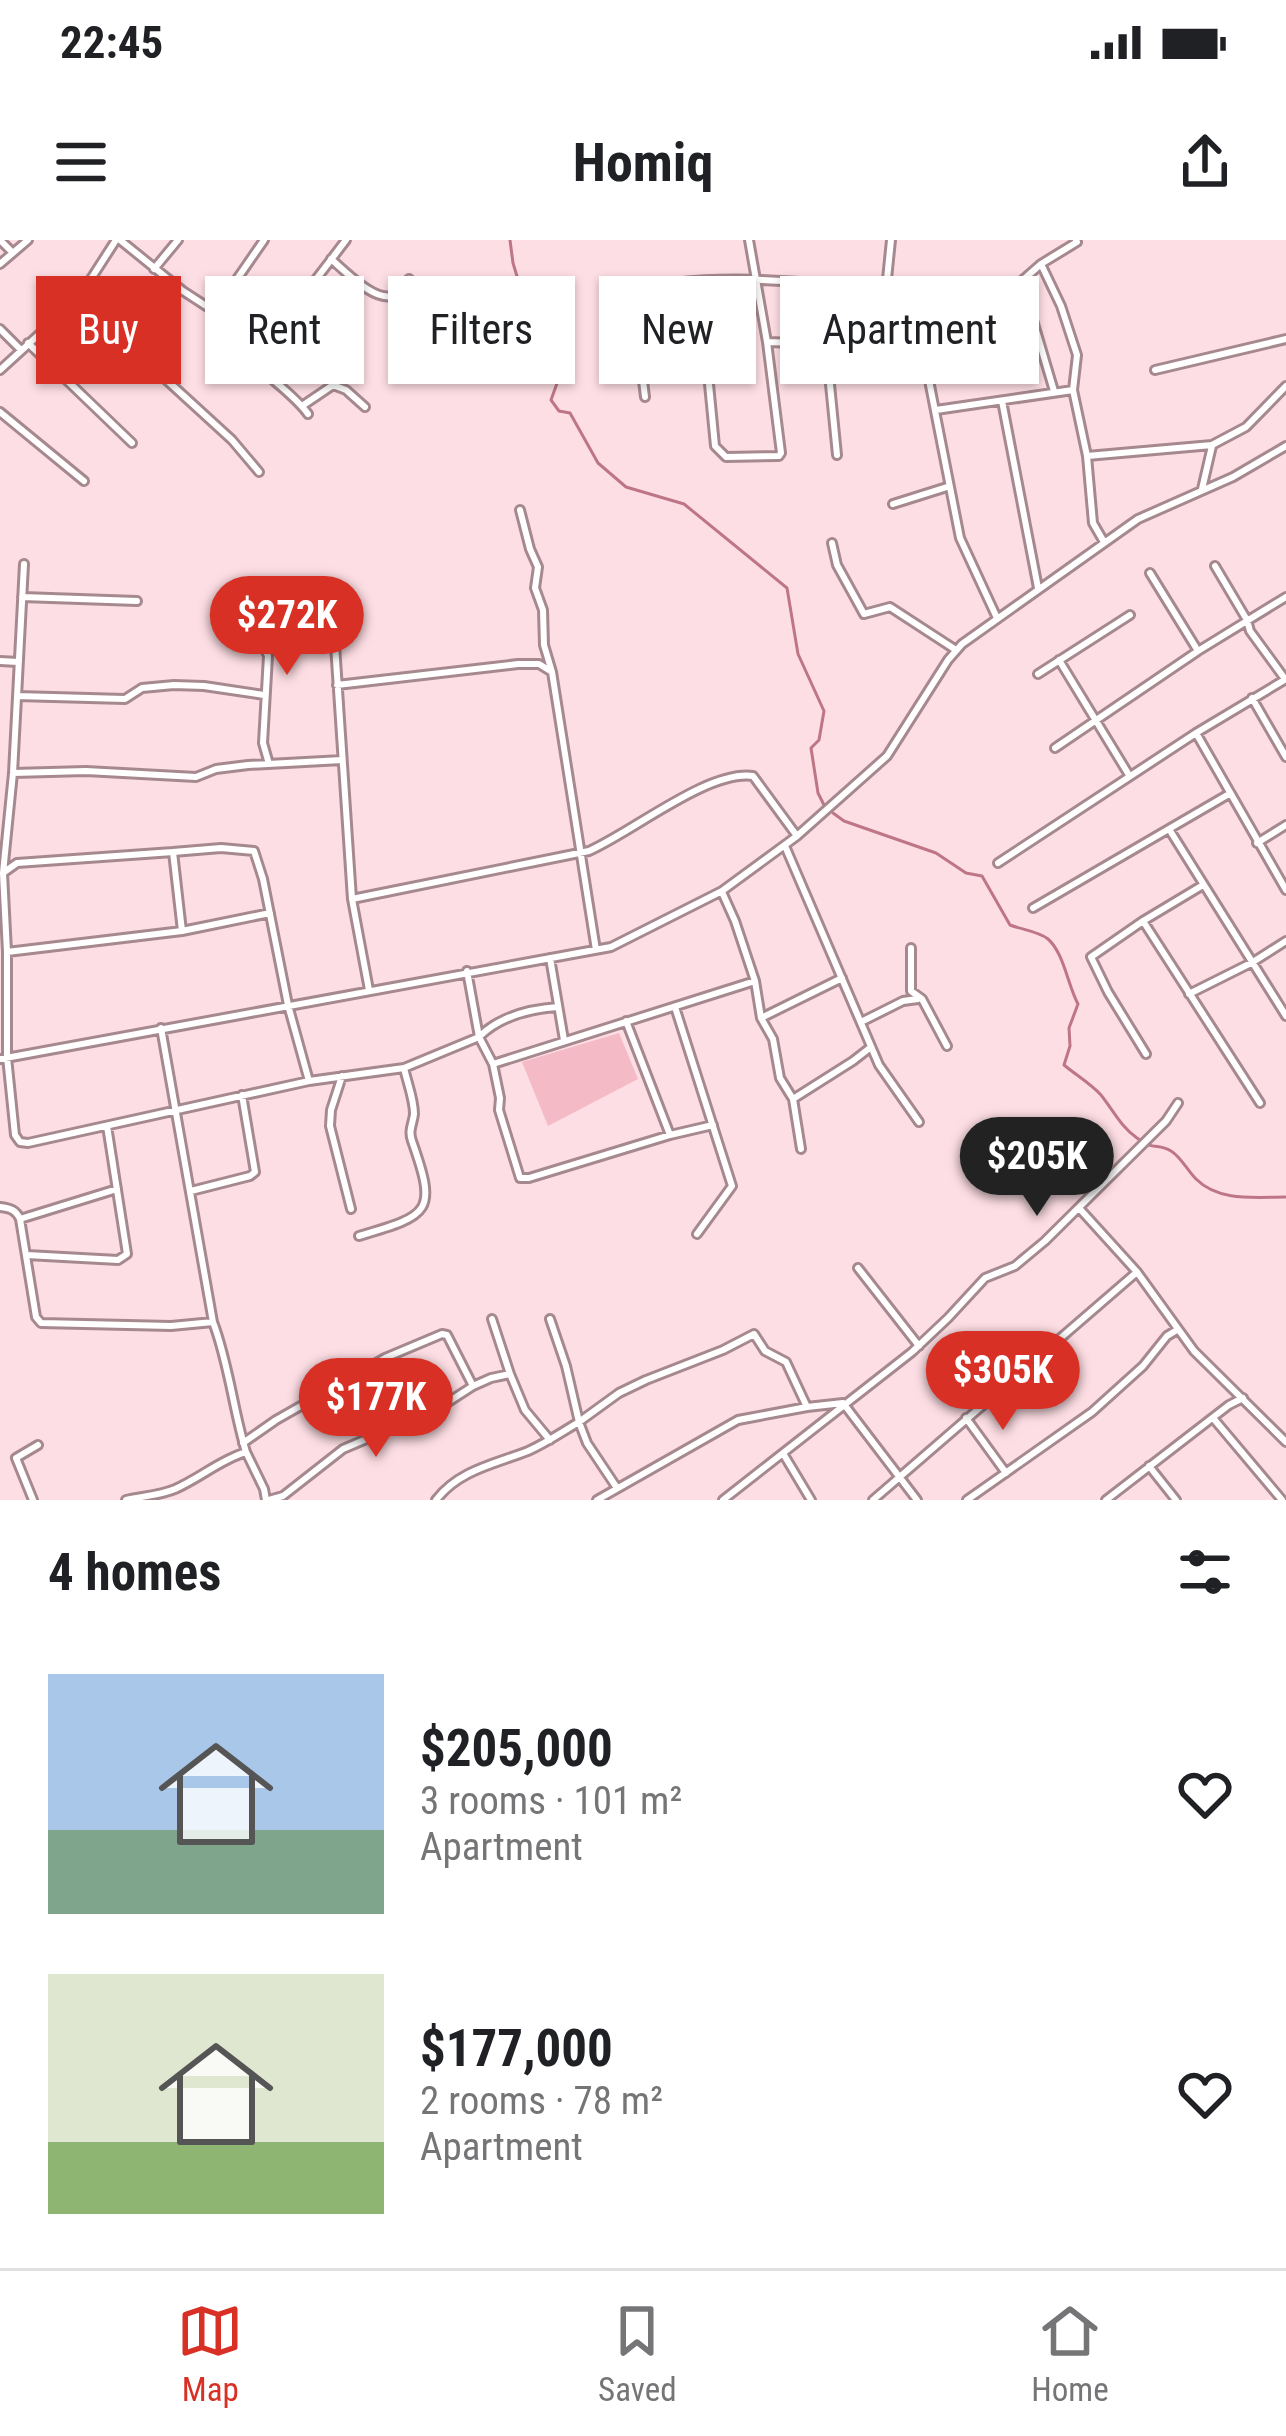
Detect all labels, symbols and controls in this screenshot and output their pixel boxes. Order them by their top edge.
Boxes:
text: 22:45 [60,16,163,69]
icon: menu [48,129,114,195]
icon: share [1172,129,1238,195]
text: Homiq [573,131,713,194]
chip: Buy [36,276,181,384]
chip: Rent [205,276,364,384]
chip: Filters [388,276,575,384]
chip: New [599,276,756,384]
chip: Apartment [780,276,1039,384]
pin: $272K [203,576,371,678]
text: $272K [237,592,337,638]
pin: $205K [953,1117,1121,1219]
text: $205K [987,1133,1087,1179]
pin: $305K [919,1331,1087,1433]
text: $305K [953,1347,1053,1393]
pin: $177K [292,1358,460,1460]
text: $177K [326,1374,426,1420]
icon: filters [1172,1539,1238,1605]
text: 4 homes [48,1543,221,1602]
text: $205,000 [420,1719,613,1778]
icon: home [144,1722,288,1866]
icon: heart [1172,1761,1238,1827]
text: 3 rooms · 101 m² [420,1778,682,1824]
text: Apartment [420,1824,583,1870]
text: $177,000 [420,2019,613,2078]
icon: home [144,2022,288,2166]
icon: heart [1172,2061,1238,2127]
text: 2 rooms · 78 m² [420,2078,663,2124]
text: Apartment [420,2124,583,2170]
tab: Map [177,2298,243,2409]
tab: Saved [598,2298,677,2409]
tab: Home [1031,2298,1109,2409]

